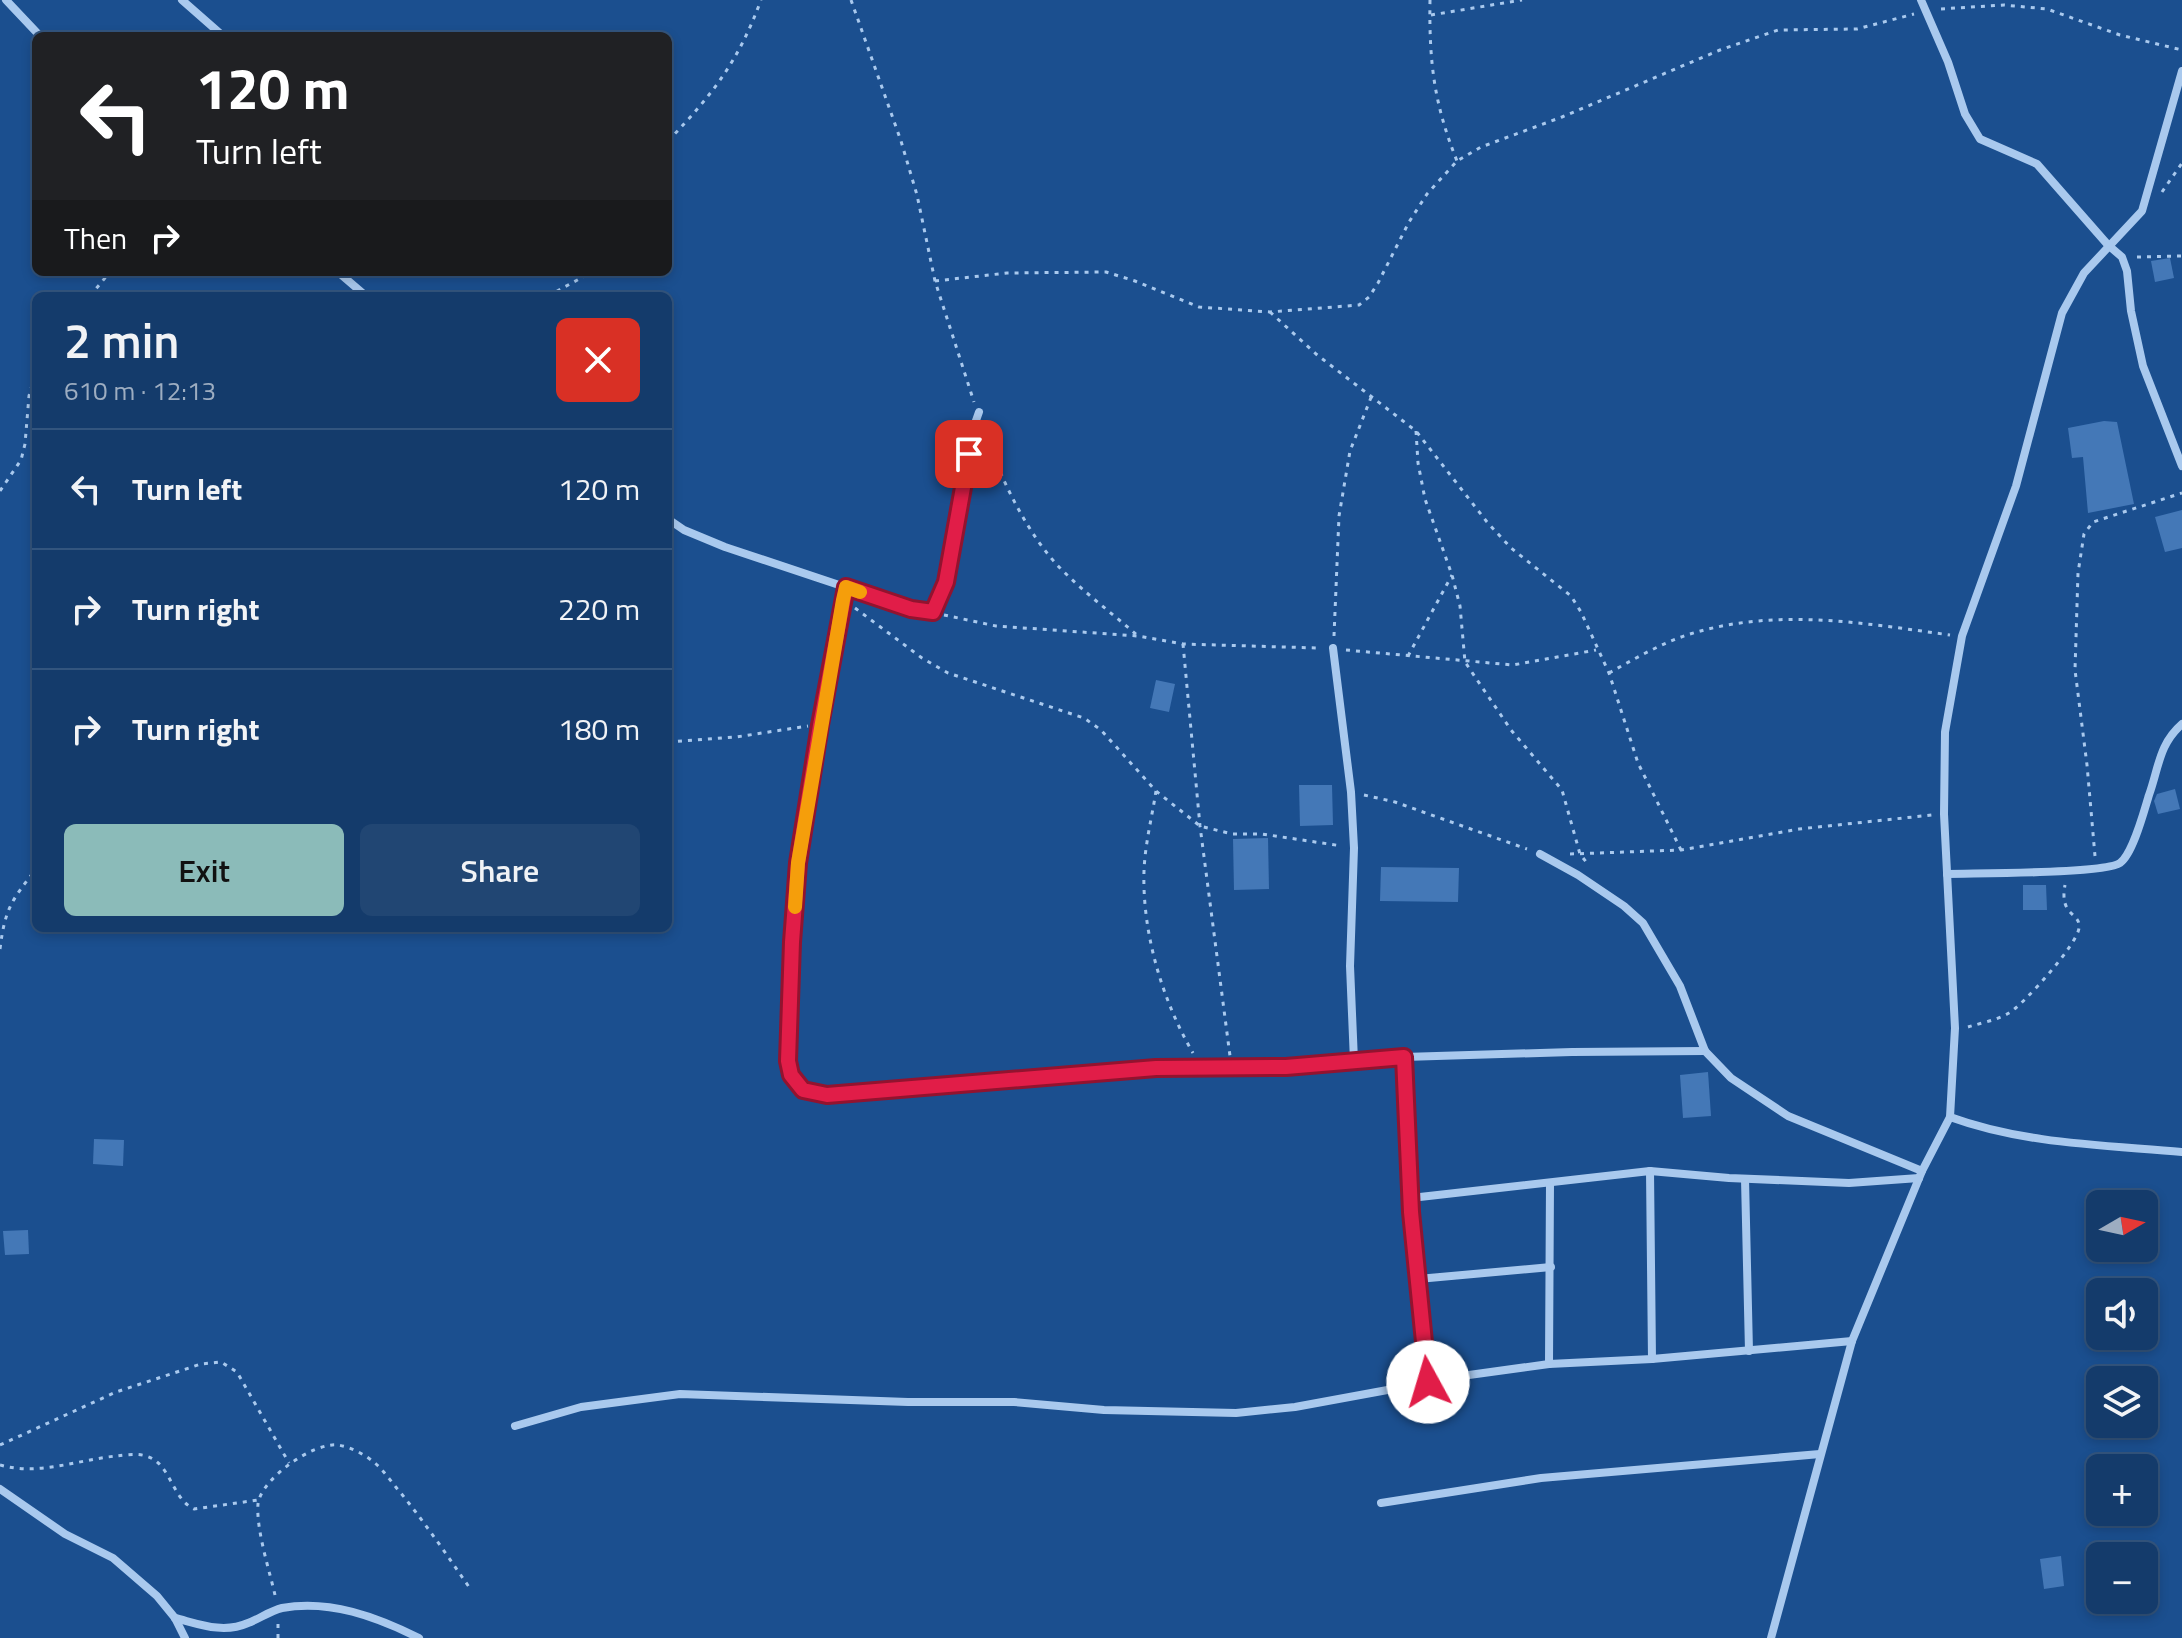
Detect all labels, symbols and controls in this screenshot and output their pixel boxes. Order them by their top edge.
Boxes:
text: 120 m [196,46,349,131]
icon: left [64,64,168,168]
text: Turn left [196,123,322,178]
text: Then [64,215,127,261]
icon: right [143,216,187,260]
text: 2 min [64,304,179,377]
button: close [556,318,640,402]
text: 610 m · 12:13 [64,371,216,410]
pin [935,420,1003,488]
icon: arrive [947,432,991,476]
text: Turn left [132,466,242,512]
text: 120 m [558,466,640,512]
icon: left [64,467,108,511]
text: Turn right [132,586,260,632]
text: 220 m [558,586,640,632]
icon: right [64,587,108,631]
text: Turn right [132,706,260,752]
text: 180 m [558,706,640,752]
icon: right [64,707,108,751]
button: Exit [64,824,344,916]
button: Share [360,824,640,916]
north arrow [2086,1190,2158,1262]
map controls [2086,1190,2158,1614]
button: sound [2086,1278,2158,1350]
position arrow [1386,1340,1470,1424]
button: layers [2086,1366,2158,1438]
button: + [2086,1454,2158,1526]
button: − [2086,1542,2158,1614]

